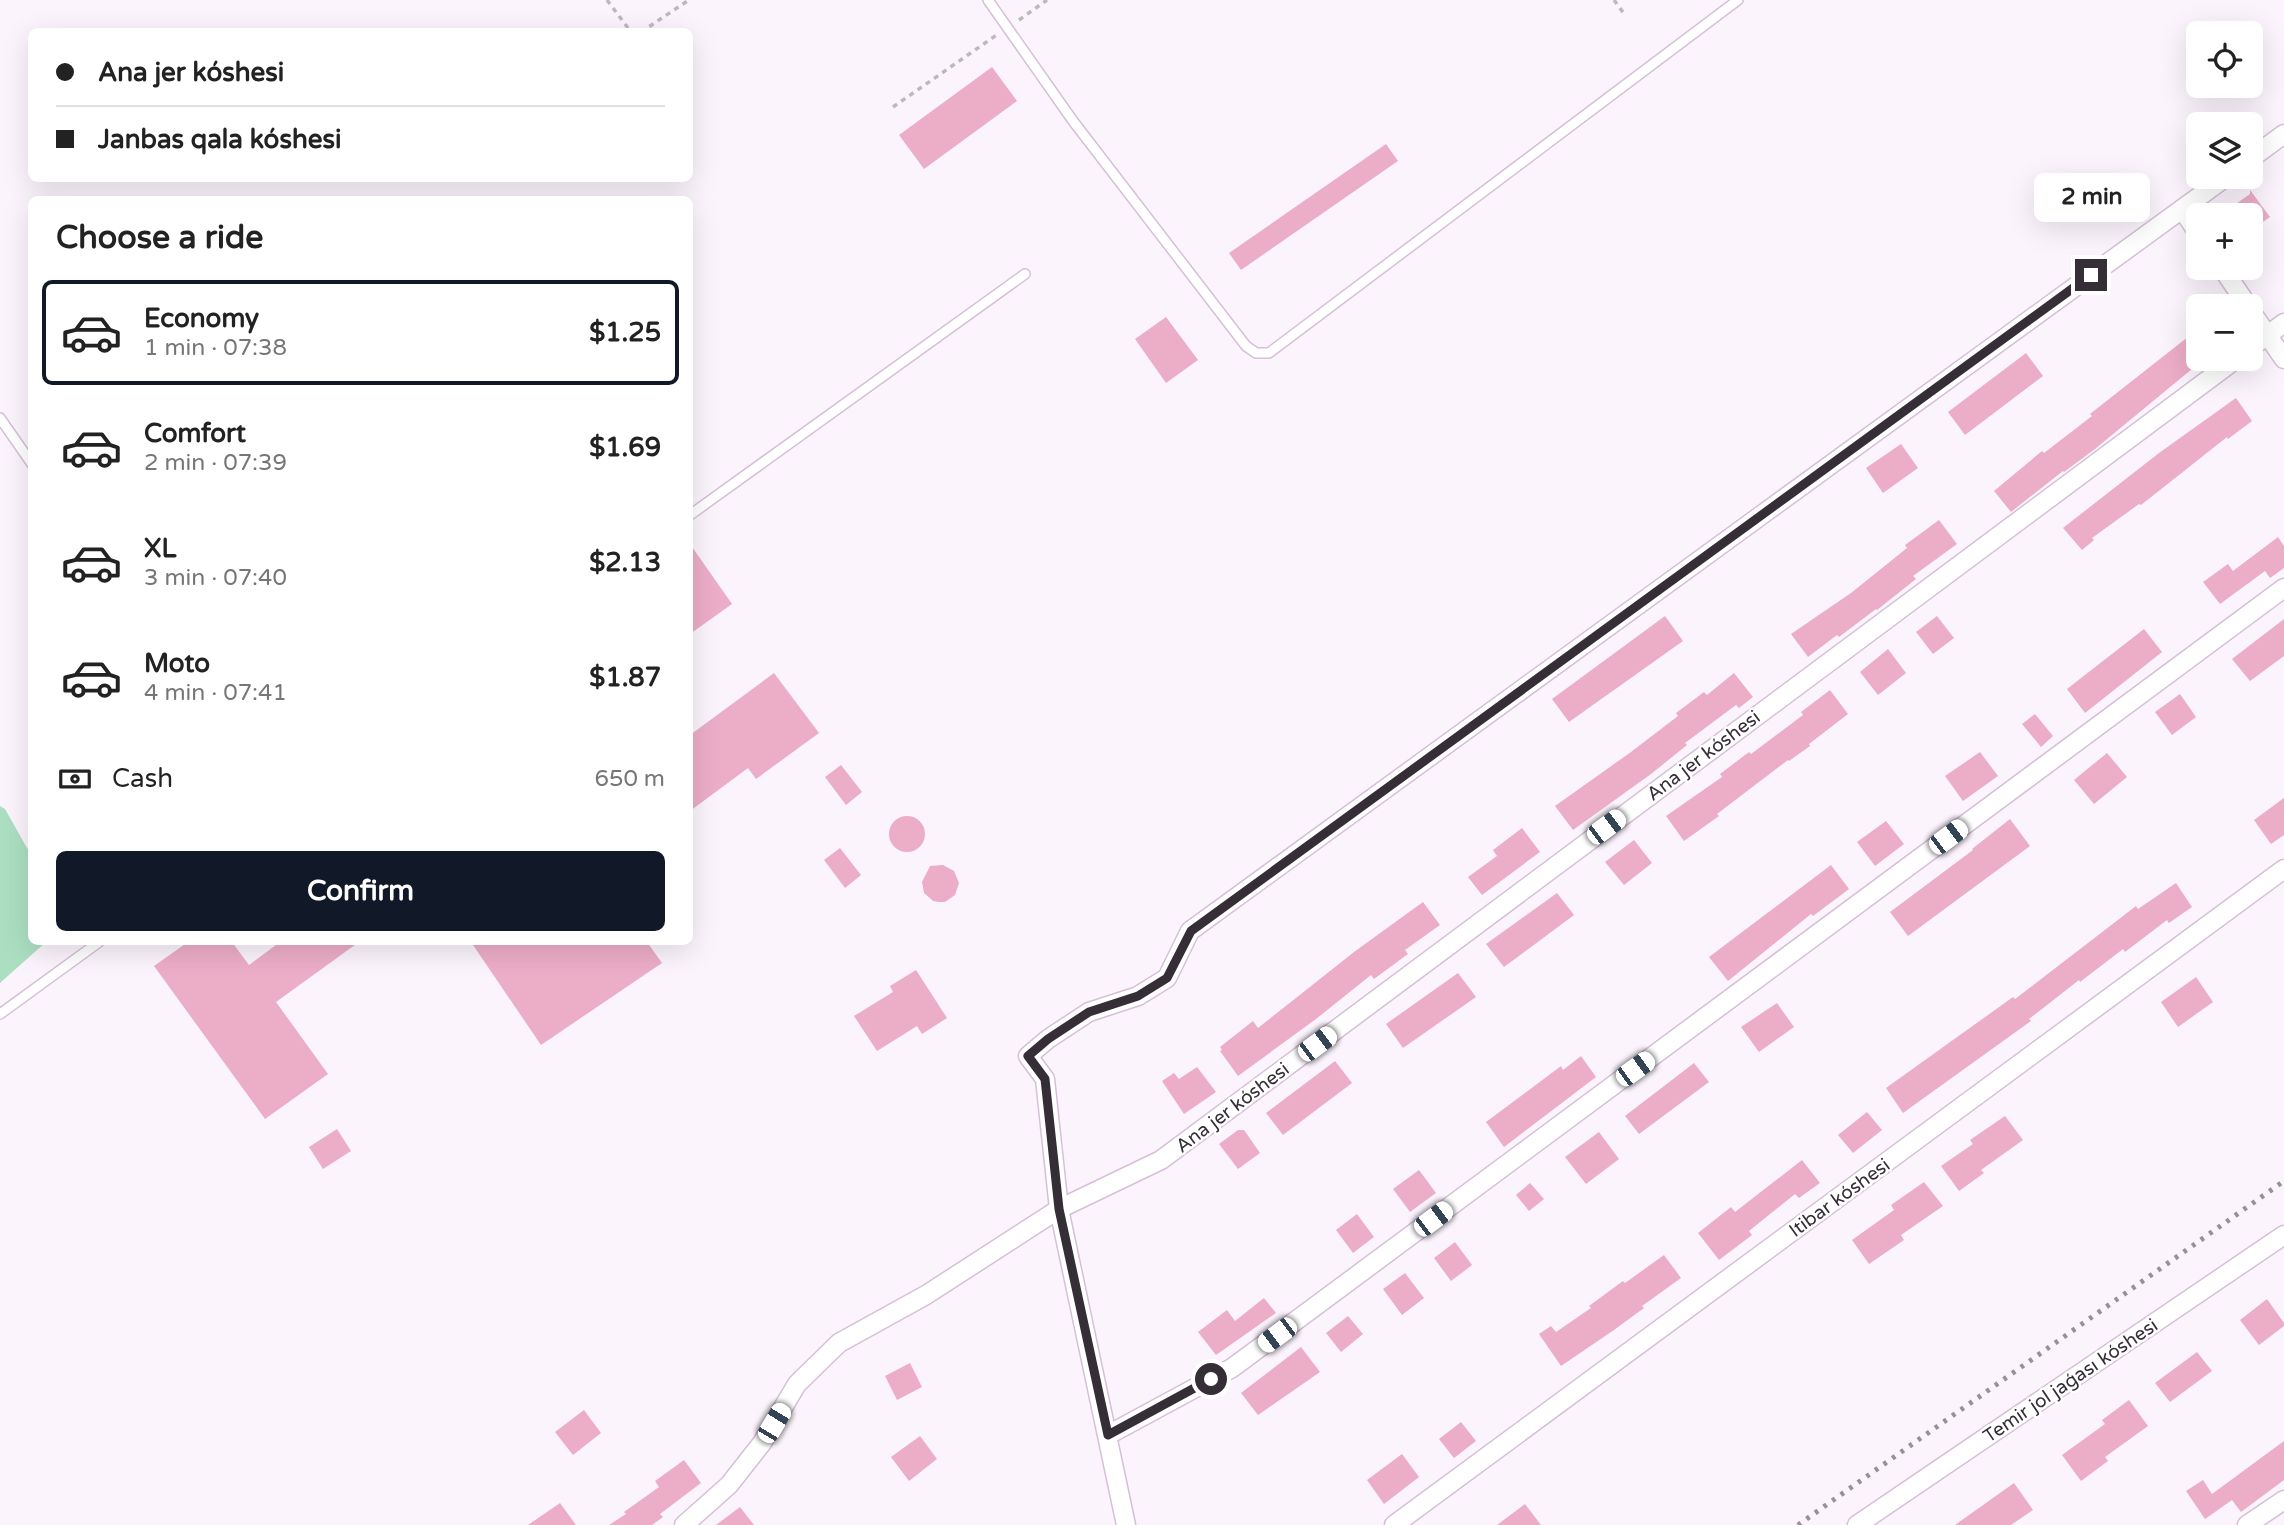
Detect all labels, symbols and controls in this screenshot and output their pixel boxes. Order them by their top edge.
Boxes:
map controls [2186,21,2263,371]
button: locate [2186,21,2263,98]
text: Ana jer kóshesi [98,57,284,88]
button: layers [2186,112,2263,189]
text: Janbas qala kóshesi [98,124,341,155]
callout: 2 min [2033,174,2149,222]
text: 2 min [2061,183,2123,211]
button: + [2186,203,2263,280]
text: Choose a ride [56,219,263,257]
route end [2075,259,2107,291]
button: − [2186,294,2263,371]
icon: car [60,301,123,364]
text: Economy [144,303,259,334]
text: $1.25 [589,317,661,348]
text: 1 min · 07:38 [144,334,287,362]
icon: car [60,416,123,479]
text: Comfort [144,418,246,449]
text: $1.69 [589,432,661,463]
text: 2 min · 07:39 [144,449,287,477]
icon: car [60,531,123,594]
text: XL [144,533,176,564]
text: $2.13 [589,547,661,578]
text: 3 min · 07:40 [144,564,287,592]
icon: car [60,646,123,709]
text: Moto [144,648,210,679]
text: $1.87 [589,662,661,693]
text: 4 min · 07:41 [144,679,287,707]
street label: Ana jer kóshesi [1643,706,1765,806]
icon: cash [56,760,94,798]
text: Cash [112,763,173,794]
text: 650 m [595,765,665,793]
car [1583,806,1630,848]
car [1925,816,1972,858]
button: Confirm [56,851,665,931]
car [1294,1023,1341,1065]
car [1612,1048,1659,1090]
street label: Ana jer kóshesi [1172,1058,1294,1158]
street label: Itibar kóshesi [1785,1154,1894,1242]
car [1410,1198,1457,1240]
car [1254,1314,1301,1356]
street label: Temir jol jaǵası kóshesi [1979,1314,2162,1447]
route start [1195,1363,1227,1395]
car [755,1400,794,1446]

